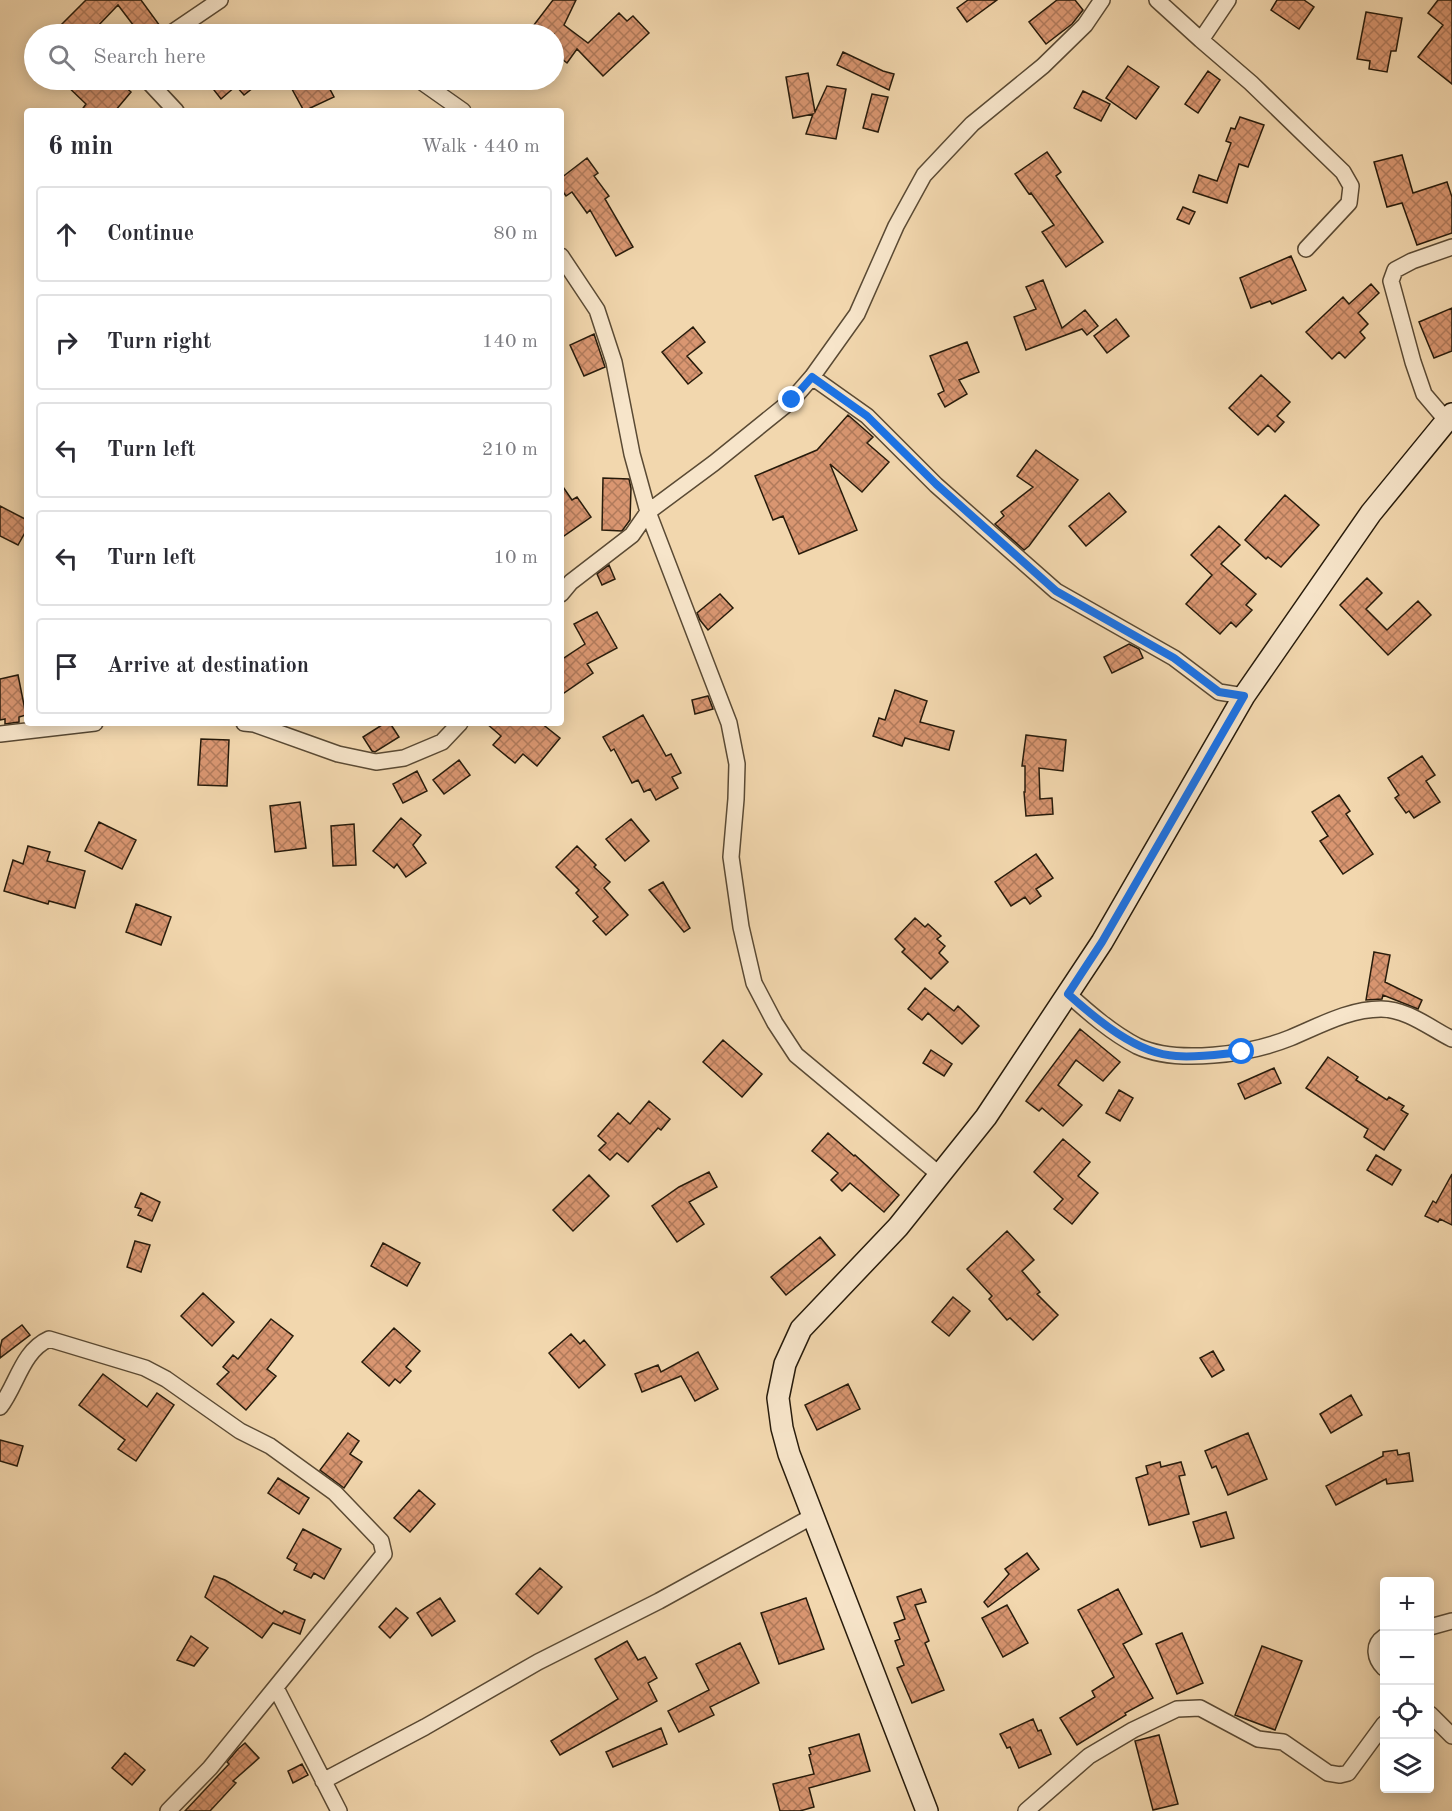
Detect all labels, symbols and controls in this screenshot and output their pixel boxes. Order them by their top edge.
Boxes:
search box [24,24,564,90]
icon: search [45,41,78,74]
text: Search here [93,46,206,68]
text: 6 min [48,134,113,160]
text: Walk · 440 m [421,137,540,157]
icon: ahead [50,218,83,251]
text: Continue [107,223,194,245]
text: 80 m [493,224,538,244]
icon: right [50,326,83,359]
text: Turn right [107,331,211,353]
text: 140 m [482,332,538,352]
route end [778,386,804,412]
icon: left [50,434,83,467]
text: Turn left [107,439,196,461]
text: 210 m [482,440,538,460]
icon: left [50,542,83,575]
text: Turn left [107,547,196,569]
text: 10 m [493,548,538,568]
icon: arrive [50,650,83,683]
text: Arrive at destination [107,655,309,677]
route start [1228,1038,1254,1064]
map controls [1380,1577,1434,1793]
button: + [1380,1577,1434,1631]
button: − [1380,1631,1434,1685]
button: locate [1380,1685,1434,1739]
button: layers [1380,1739,1434,1793]

